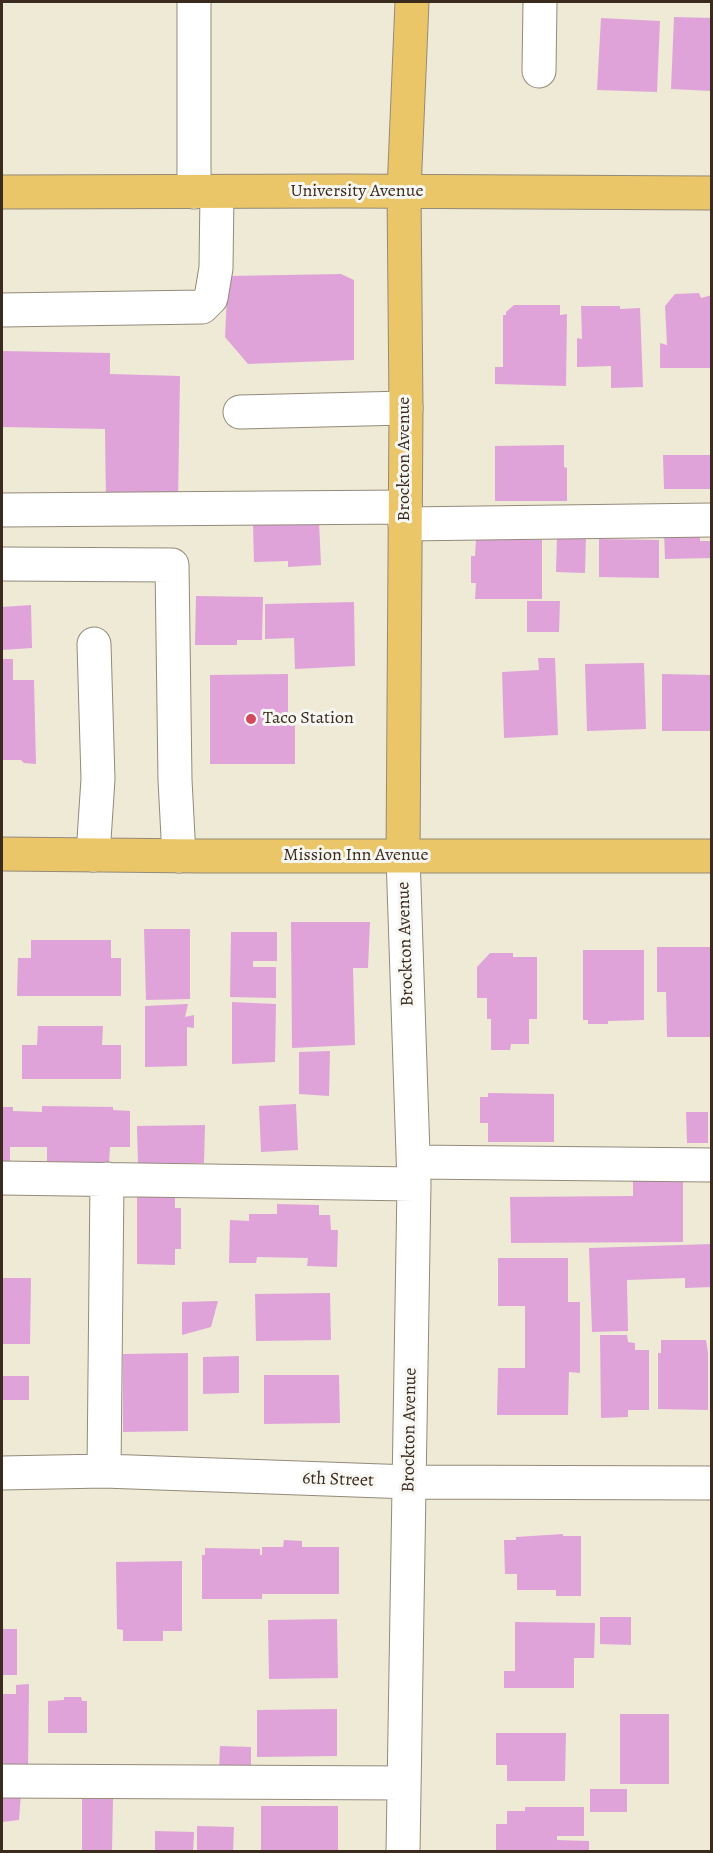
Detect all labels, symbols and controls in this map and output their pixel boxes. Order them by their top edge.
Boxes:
street label: University Avenue [291,181,423,203]
street label: Brockton Avenue [394,397,416,521]
place label: Taco Station [263,708,354,730]
marker: Taco Station [244,712,258,726]
street label: Mission Inn Avenue [283,845,429,867]
street label: Brockton Avenue [393,881,419,1007]
street label: Brockton Avenue [398,1367,422,1493]
street label: 6th Street [302,1468,374,1492]

